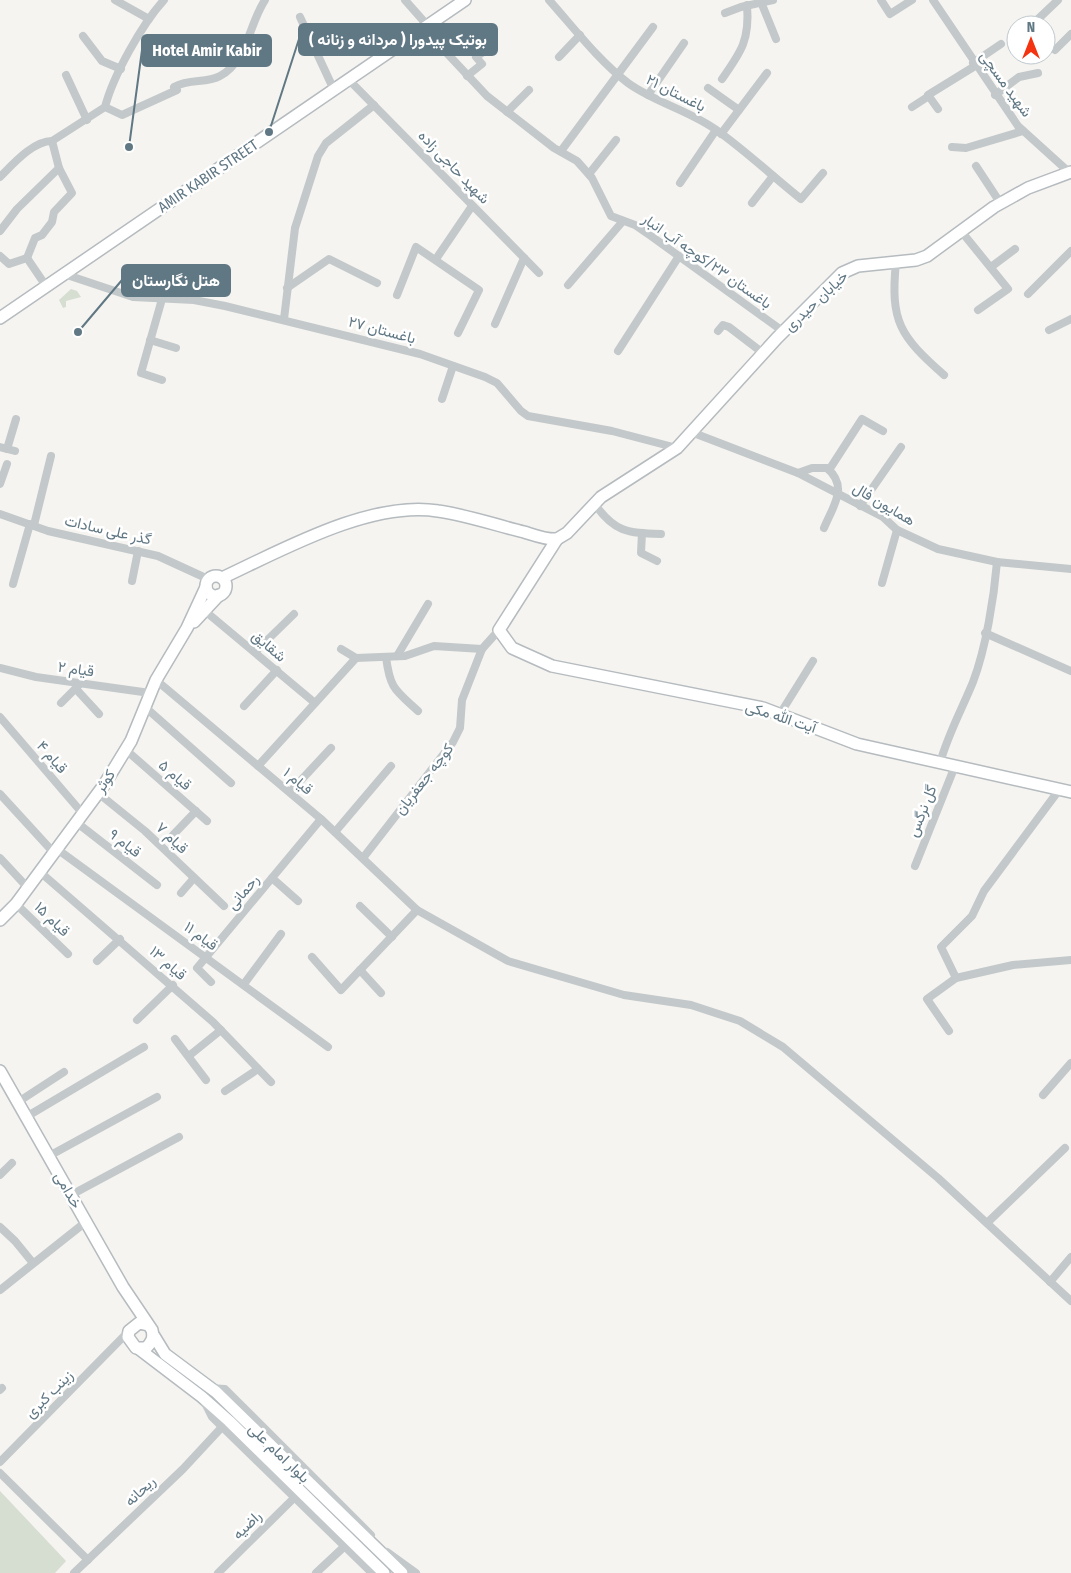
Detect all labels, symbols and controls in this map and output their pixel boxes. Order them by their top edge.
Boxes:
north arrow [1006,15,1056,65]
text: N [1027,19,1035,36]
callout: بوتیک پیدورا ( مردانه و زنانه ) [299,24,497,55]
text: بوتیک پیدورا ( مردانه و زنانه ) [309,30,487,51]
callout: Hotel Amir Kabir [142,35,271,66]
text: Hotel Amir Kabir [152,41,262,60]
street label: شهید مسچی [975,48,1036,121]
street label: باغستان ۲۱ [643,70,709,116]
street label: شهید حاجی زاده [414,126,494,208]
street label: AMIR KABIR STREET [154,136,262,216]
street label: باغستان ۲۳/کوچه آب انبار [637,209,775,313]
callout: هتل نگارستان [122,265,230,296]
street label: خیابان حیدری [780,267,852,336]
text: هتل نگارستان [132,271,220,291]
street label: باغستان ۲۷ [346,312,418,348]
street label: همایون فال [850,478,918,530]
street label: گذر علی سادات [63,511,154,550]
street label: شقایق [247,626,290,666]
street label: قیام ۲ [57,658,95,681]
street label: آیت الله مکی [743,697,820,738]
street label: قیام ۴ [32,737,71,778]
street label: کوچه جعفریان [391,740,458,819]
street label: قیام ۵ [154,756,195,795]
street label: قیام ۱ [279,763,317,799]
street label: کوثر [90,766,119,797]
street label: گل نرگس [904,782,942,840]
street label: قیام ۷ [152,818,192,858]
street label: قیام ۹ [105,825,145,862]
street label: رحمانی [223,871,264,914]
street label: قیام ۱۵ [30,898,73,941]
street label: قیام ۱۱ [180,918,222,955]
street label: قیام ۱۳ [145,942,190,985]
street label: خدامی [49,1168,86,1212]
street label: زینب کبری [21,1366,77,1422]
street label: بلوار امام علی [244,1419,313,1487]
street label: ریحانه [121,1472,159,1510]
street label: راضیه [229,1507,265,1543]

